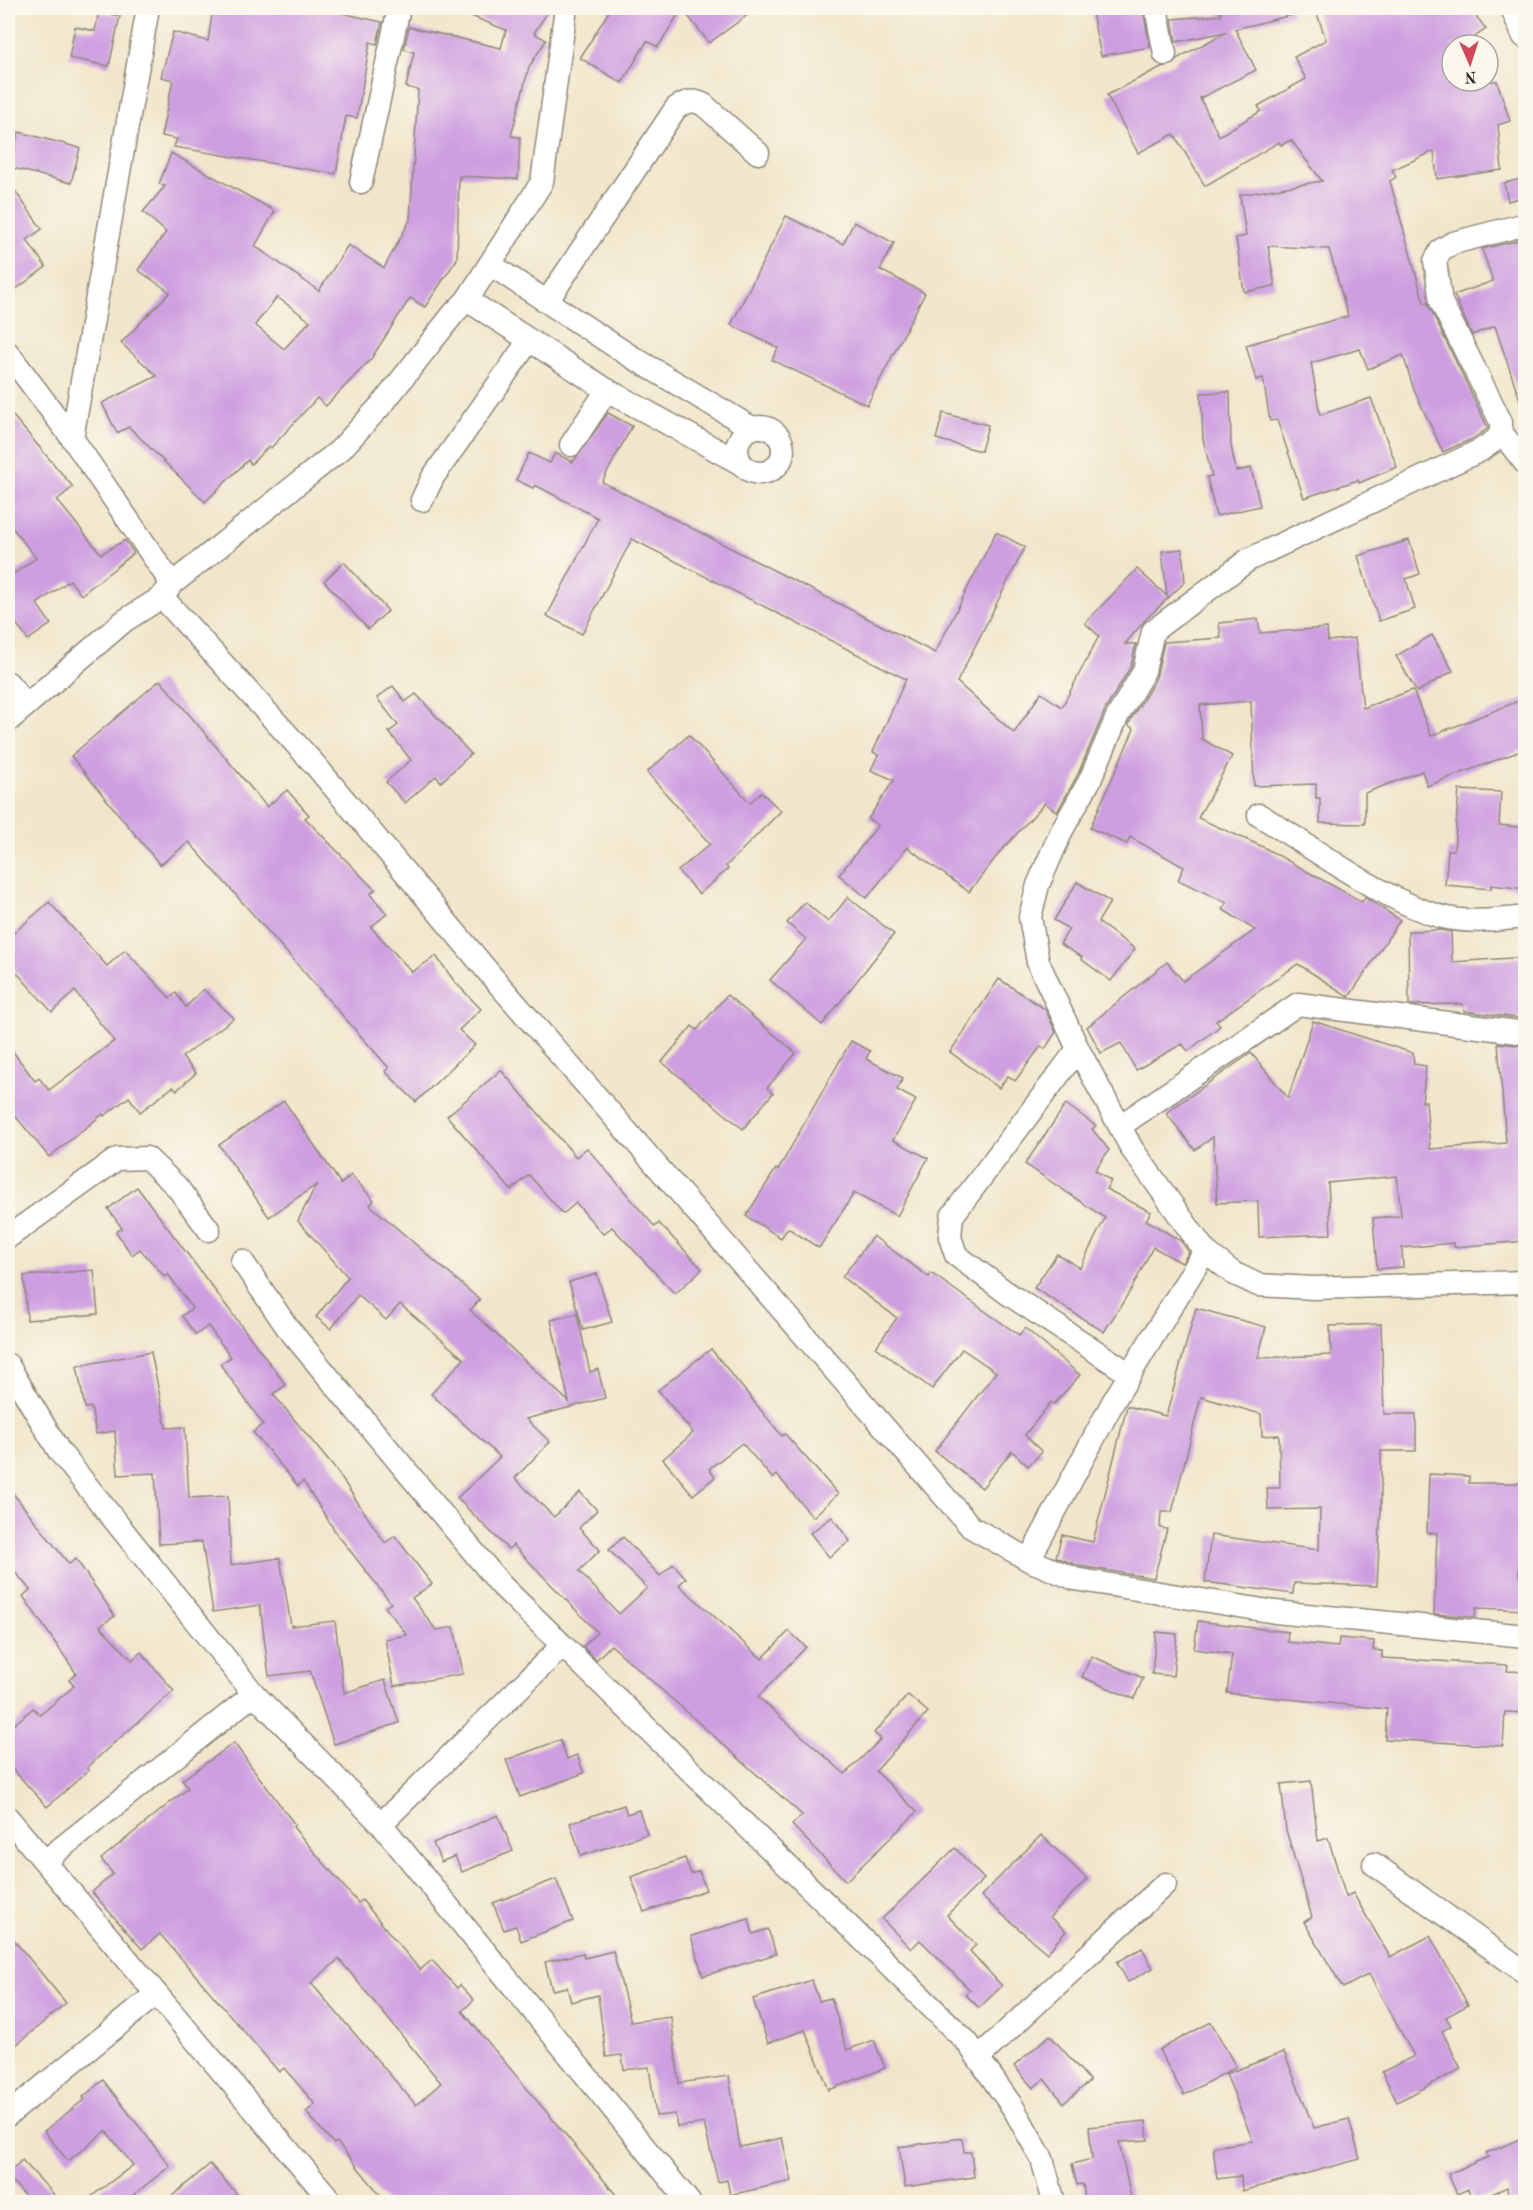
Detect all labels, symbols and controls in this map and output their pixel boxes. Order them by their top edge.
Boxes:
north arrow [1440,33,1500,93]
text: N [1463,68,1477,84]

